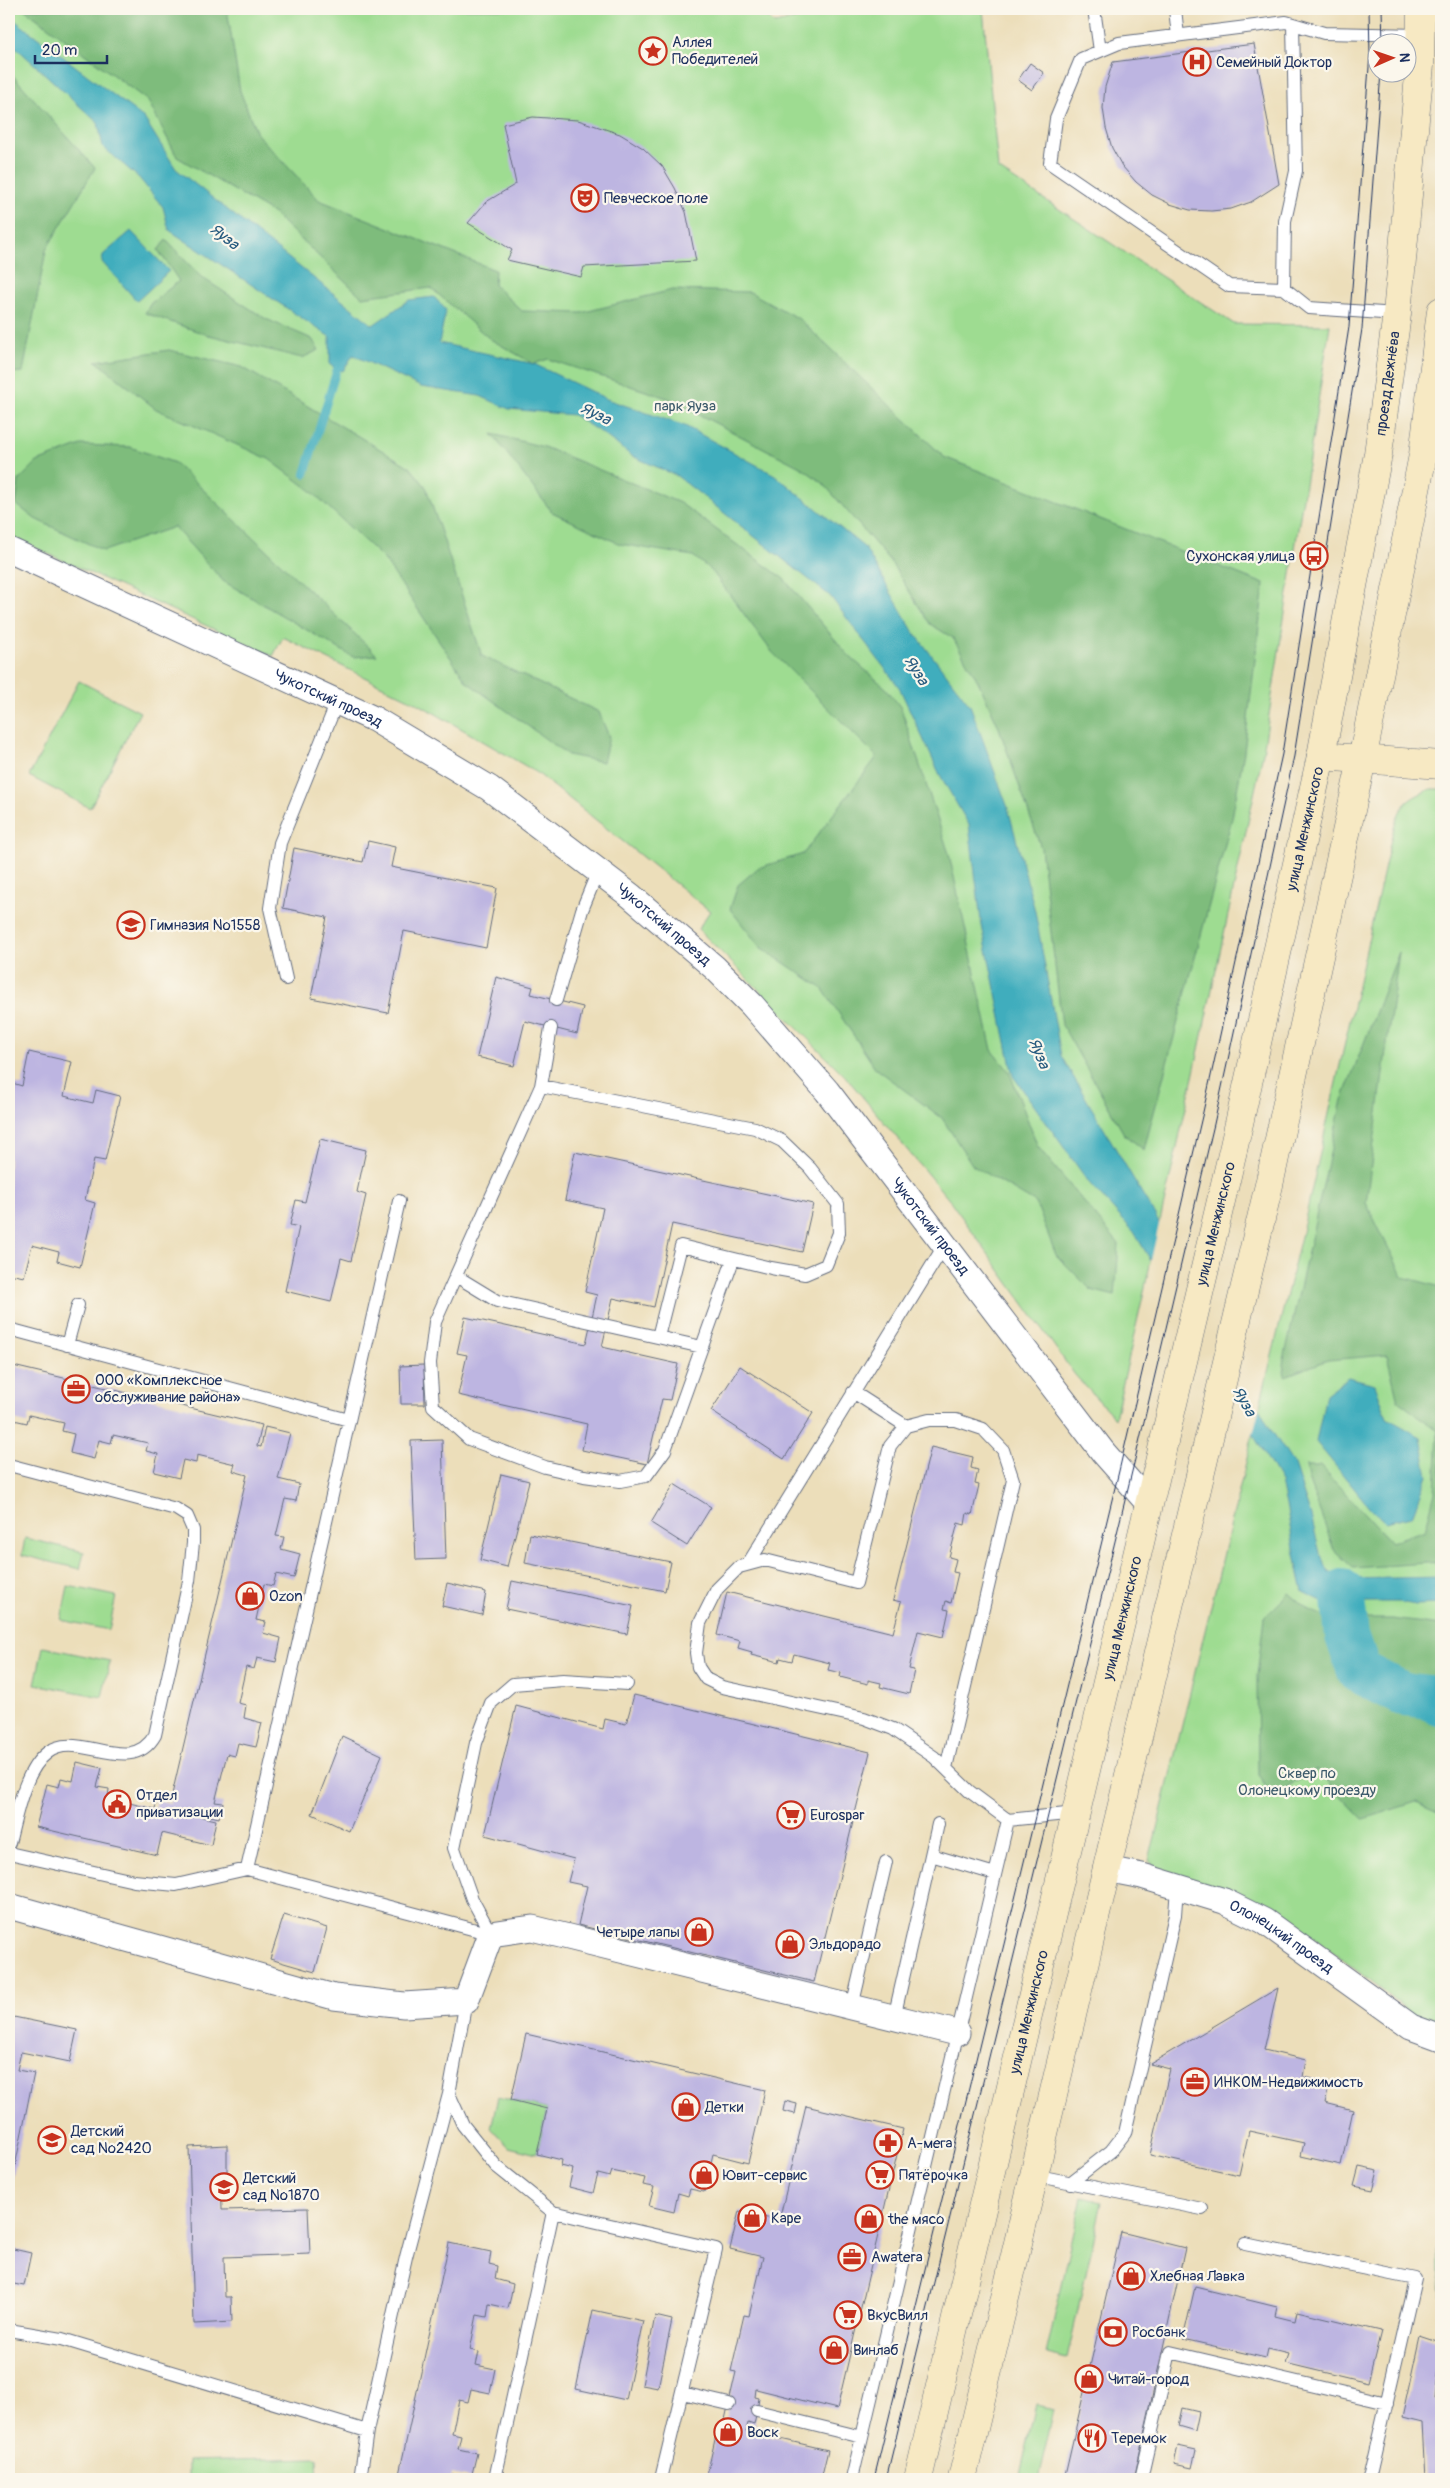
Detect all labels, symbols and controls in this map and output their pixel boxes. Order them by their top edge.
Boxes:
scale bar [35,32,108,64]
north arrow [1368,32,1418,82]
place label: Аллея Победителей [672,33,758,69]
place icon: Аллея Победителей [638,36,668,66]
text: 20 m [42,41,77,60]
hospital icon: Семейный Доктор [1182,47,1212,77]
place label: Семейный Доктор [1216,53,1332,72]
text: N [1396,53,1413,63]
theatre icon: Певческое поле [570,183,600,213]
place label: Певческое поле [604,189,708,208]
water label: Яуза [206,219,244,255]
street label: проезд Дежнёва [1372,330,1405,437]
park label: парк Яуза [654,397,716,416]
water label: Яуза [577,398,615,430]
bus stop icon: Сухонская улица [1299,541,1329,571]
place label: Сухонская улица [1186,547,1295,566]
water label: Яуза [899,652,934,690]
street label: Чукотский проезд [271,665,386,732]
street label: улица Менжинского [1282,765,1328,894]
street label: Чукотский проезд [613,879,714,970]
school or university icon: Гимназия №1558 [116,910,146,940]
place label: Гимназия №1558 [150,916,261,935]
water label: Яуза [1024,1035,1055,1073]
street label: улица Менжинского [1192,1160,1240,1289]
street label: Чукотский проезд [887,1174,973,1279]
place label: ООО «Комплексное обслуживание района» [95,1371,241,1407]
office icon: ООО «Комплексное обслуживание района» [61,1374,91,1404]
water label: Яуза [1228,1383,1261,1421]
street label: улица Менжинского [1099,1554,1146,1683]
shop icon: Ozon [235,1581,265,1611]
place label: Ozon [269,1587,303,1606]
park label: Сквер по Олонецкому проезду [1238,1764,1377,1800]
place label: Отдел приватизации [136,1786,223,1822]
public building icon: Отдел приватизации [102,1789,132,1819]
supermarket icon: Eurospar [776,1800,806,1830]
place label: Eurospar [810,1806,865,1825]
street label: Олонецкий проезд [1226,1896,1337,1978]
shop icon: Четыре лапы [684,1917,714,1947]
place label: Четыре лапы [597,1923,680,1942]
shop icon: Эльдорадо [775,1929,805,1959]
place label: Эльдорадо [809,1935,881,1954]
street label: улица Менжинского [1005,1948,1053,2077]
office icon: ИНКОМ-Недвижимость [1180,2067,1210,2097]
place label: ИНКОМ-Недвижимость [1214,2073,1364,2092]
shop icon: Детки [671,2092,701,2122]
place label: Детки [704,2098,744,2117]
place label: Детский сад №2420 [70,2122,152,2158]
school or university icon: Детский сад №2420 [37,2125,67,2155]
pharmacy icon: А-мега [873,2128,903,2158]
place label: А-мега [907,2134,953,2153]
shop icon: Ювит-сервис [689,2160,719,2190]
supermarket icon: Пятёрочка [865,2160,895,2190]
place label: Ювит-сервис [723,2166,808,2185]
place label: Пятёрочка [899,2166,968,2185]
place label: Детский сад №1870 [242,2169,320,2205]
school or university icon: Детский сад №1870 [209,2172,239,2202]
shop icon: Каре [737,2203,767,2233]
shop icon: the мясо [854,2204,884,2234]
place label: Каре [771,2209,802,2228]
place label: the мясо [887,2210,944,2229]
office icon: Awatera [837,2242,867,2272]
place label: Awatera [871,2248,923,2267]
shop icon: Хлебная Лавка [1116,2261,1146,2291]
place label: Хлебная Лавка [1150,2267,1245,2286]
supermarket icon: ВкусВилл [833,2300,863,2330]
place label: ВкусВилл [867,2306,928,2325]
bank icon: Росбанк [1098,2317,1128,2347]
place label: Росбанк [1132,2323,1186,2342]
shop icon: Винлаб [819,2335,849,2365]
place label: Винлаб [853,2341,899,2360]
shop icon: Читай-город [1074,2364,1104,2394]
place label: Читай-город [1108,2370,1189,2389]
shop icon: Воск [713,2417,743,2447]
place label: Воск [747,2423,779,2442]
restaurant icon: Теремок [1077,2423,1107,2453]
place label: Теремок [1111,2429,1167,2448]

